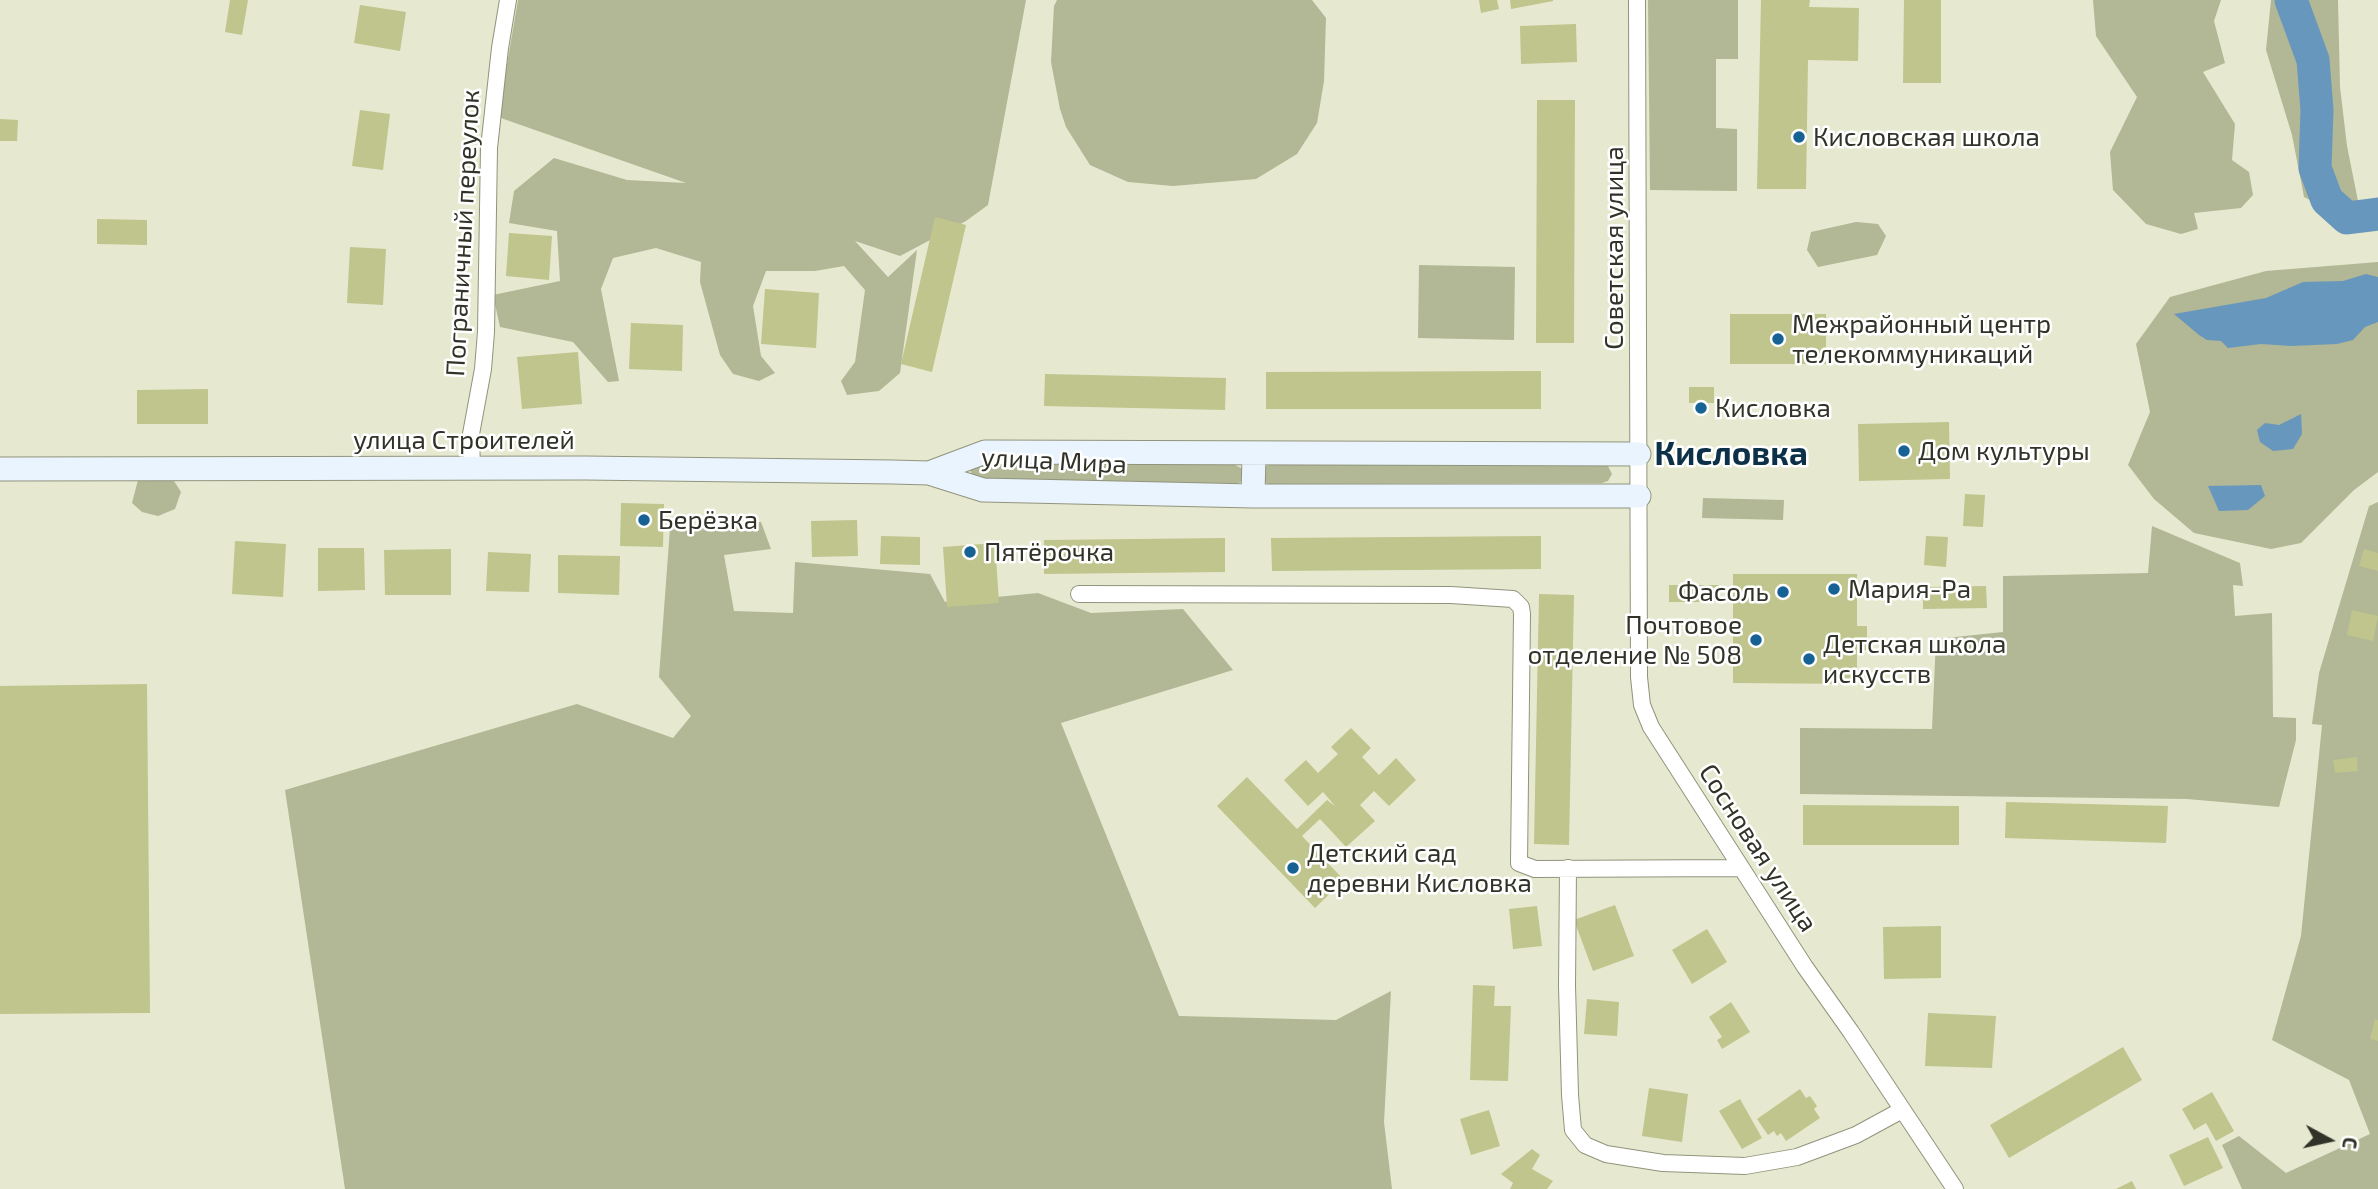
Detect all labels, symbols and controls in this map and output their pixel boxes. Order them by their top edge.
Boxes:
street label: Пограничный переулок [440,89,486,377]
place label: Кисловская школа [1813,121,2040,153]
marker: Кисловская школа [1791,129,1807,145]
street label: Советская улица [1598,146,1630,350]
place label: Межрайонный центр телекоммуникаций [1792,308,2051,370]
marker: Межрайонный центр телекоммуникаций [1770,331,1786,347]
place label: Кисловка [1715,392,1831,424]
marker: Кисловка [1693,400,1709,416]
street label: улица Строителей [353,424,575,456]
district label: Кисловка [1654,434,1808,474]
place label: Дом культуры [1918,435,2090,467]
street label: улица Мира [980,442,1128,480]
marker: Дом культуры [1896,443,1912,459]
place label: Берёзка [658,504,758,536]
marker: Берёзка [636,512,652,528]
place label: Пятёрочка [984,536,1114,568]
marker: Пятёрочка [962,544,978,560]
place label: Мария-Ра [1848,573,1971,605]
place label: Фасоль [1678,576,1769,608]
marker: Мария-Ра [1826,581,1842,597]
marker: Фасоль [1775,584,1791,600]
place label: Почтовое отделение № 508 [1528,609,1742,670]
place label: Детская школа искусств [1823,628,2006,690]
marker: Почтовое отделение № 508 [1748,632,1764,648]
marker: Детская школа искусств [1801,651,1817,667]
street label: Сосновая улица [1692,758,1824,938]
place label: Детский сад деревни Кисловка [1307,837,1532,898]
marker: Детский сад деревни Кисловка [1285,860,1301,876]
north arrow [2294,1105,2364,1175]
text: С [2338,1136,2362,1150]

